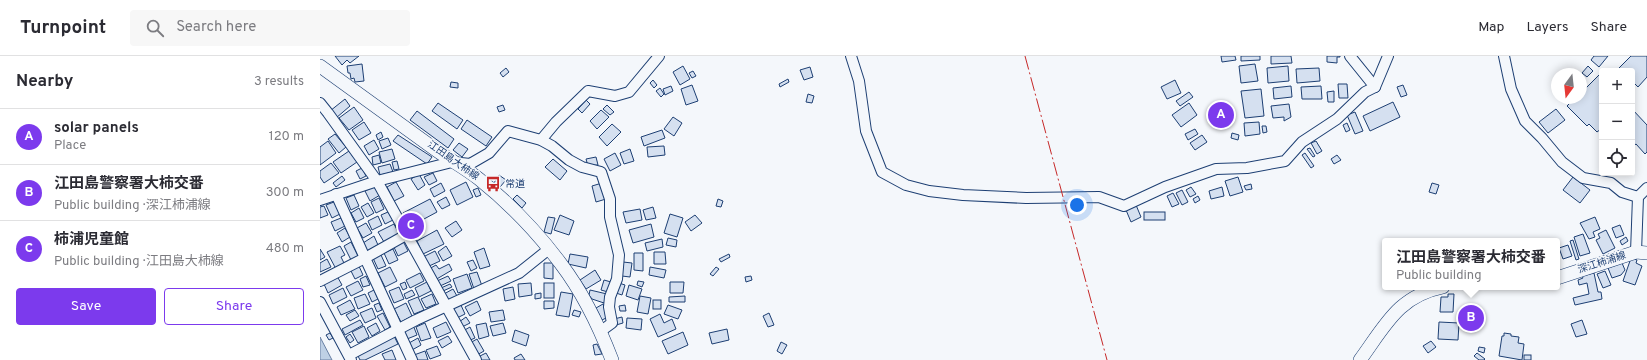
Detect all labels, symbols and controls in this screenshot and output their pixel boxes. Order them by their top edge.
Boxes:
search box [130,10,410,46]
text: Turnpoint [20,16,106,40]
icon: search [144,17,166,39]
text: Search here [176,18,256,37]
text: Map [1478,19,1504,36]
text: Layers [1526,19,1568,36]
text: Share [1590,19,1627,36]
north arrow [1551,68,1587,104]
map controls [1599,68,1635,176]
button: + [1599,68,1635,104]
text: Nearby [16,71,73,93]
text: 3 results [254,74,304,90]
pin: A [1208,100,1234,130]
button: − [1599,104,1635,140]
text: solar panels [54,119,139,138]
text: A [24,129,34,145]
text: 120 m [269,129,304,145]
text: Place [54,138,86,154]
street label: 江田島大柿線 [425,138,481,184]
button: locate [1599,140,1635,176]
text: 江田島警察署大柿交番 [54,175,204,194]
bus stop icon: 常道 [484,175,502,193]
place label: 常道 [505,178,525,191]
text: B [25,185,33,201]
text: 300 m [266,185,304,201]
your location [1067,195,1087,215]
text: Public building · 深江柿浦線 [54,198,211,214]
pin: C [398,211,424,241]
text: 柿浦児童館 [54,231,129,250]
popup [1382,238,1560,290]
text: C [25,241,33,257]
text: 480 m [266,241,304,257]
text: 江田島警察署大柿交番 [1396,249,1546,268]
street label: 深江柿浦線 [1576,249,1628,277]
text: Public building · 江田島大柿線 [54,254,224,270]
text: Public building [1396,268,1482,284]
button: Save [16,288,156,325]
button: Share [164,288,304,325]
pin: B [1458,303,1484,333]

